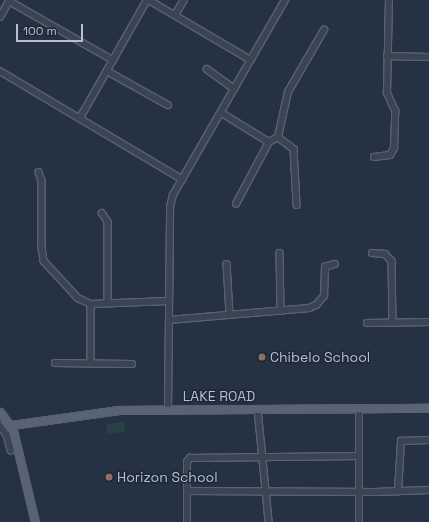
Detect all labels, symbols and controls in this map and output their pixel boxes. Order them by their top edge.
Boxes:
scale bar [18,16,85,42]
text: 100 m [23,23,57,39]
place label: Chibelo School [270,349,370,365]
marker: Chibelo School [257,352,267,362]
street label: LAKE ROAD [183,388,255,404]
place label: Horizon School [117,469,218,485]
marker: Horizon School [104,472,114,482]

